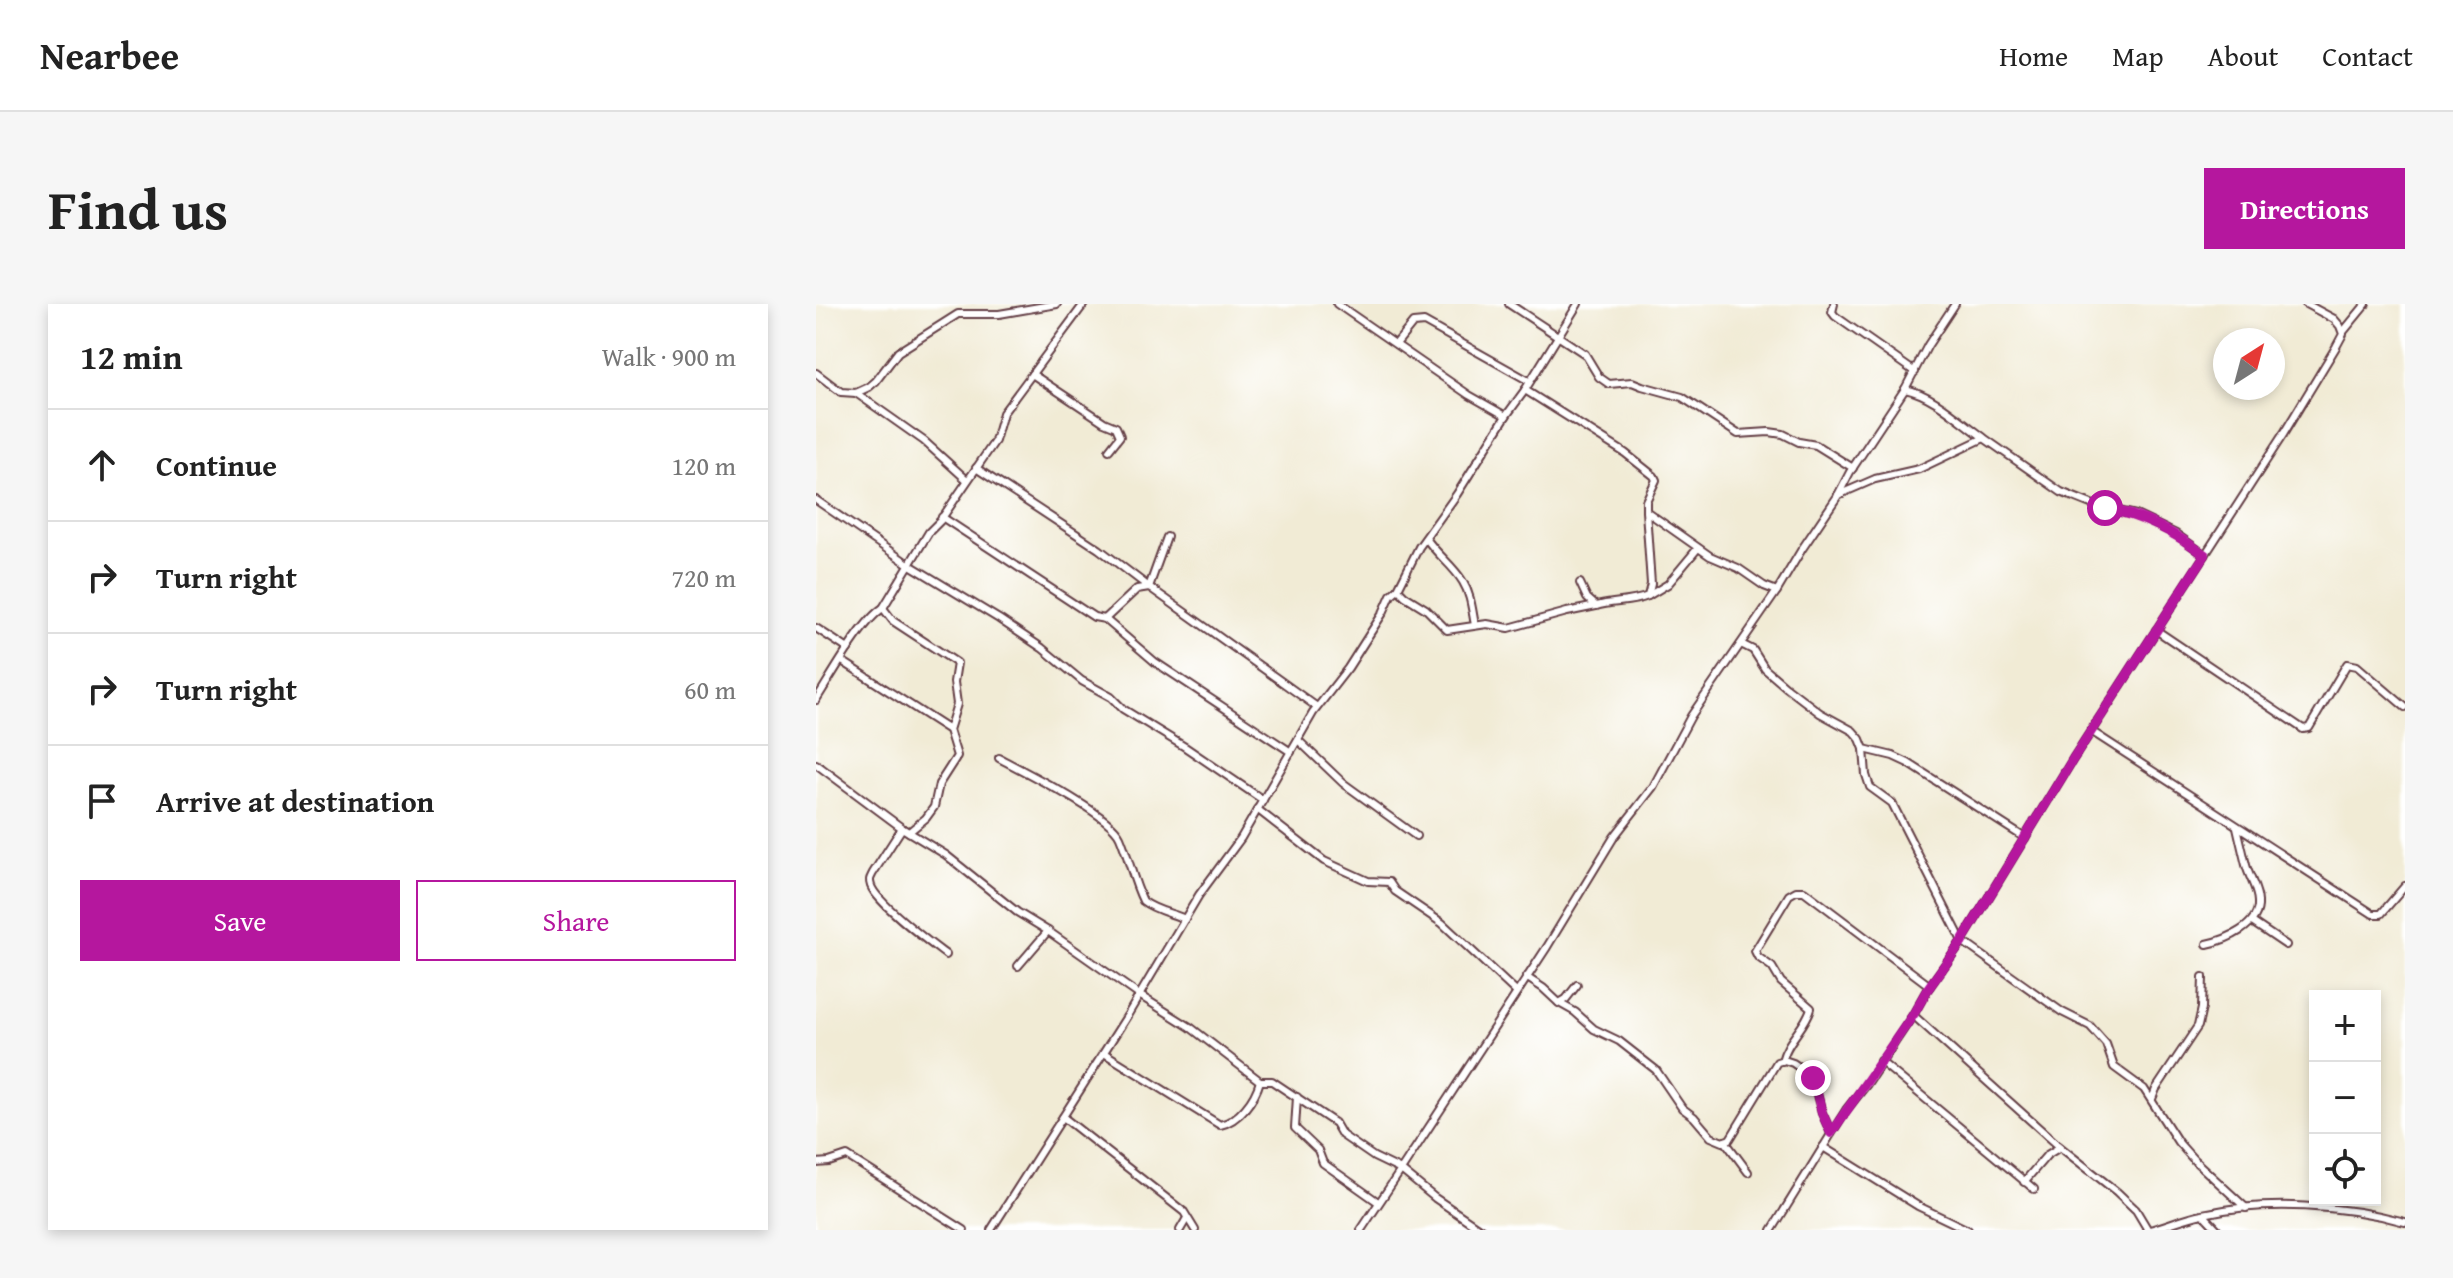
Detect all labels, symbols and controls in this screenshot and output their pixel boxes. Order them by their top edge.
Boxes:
text: Nearbee [40,27,179,83]
text: Home [1999,35,2068,76]
text: Map [2112,35,2164,76]
text: About [2208,35,2278,76]
text: Contact [2322,35,2413,76]
text: Find us [48,167,228,250]
button: Directions [2204,168,2405,249]
north arrow [2213,328,2285,400]
text: 12 min [80,332,182,381]
text: Walk · 900 m [602,337,736,376]
icon: ahead [80,443,124,487]
text: Continue [156,443,277,487]
text: 120 m [671,446,736,485]
route start [2087,490,2123,526]
icon: right [80,555,124,599]
text: Turn right [156,555,297,599]
text: 720 m [671,558,736,597]
icon: right [80,667,124,711]
text: Turn right [156,667,297,711]
text: 60 m [684,670,736,709]
icon: arrive [80,779,124,823]
text: Arrive at destination [156,779,434,823]
button: Save [80,880,400,961]
button: Share [416,880,736,961]
map controls [2309,990,2381,1206]
button: + [2309,990,2381,1062]
route end [1795,1060,1831,1096]
button: − [2309,1062,2381,1134]
button: locate [2309,1134,2381,1206]

